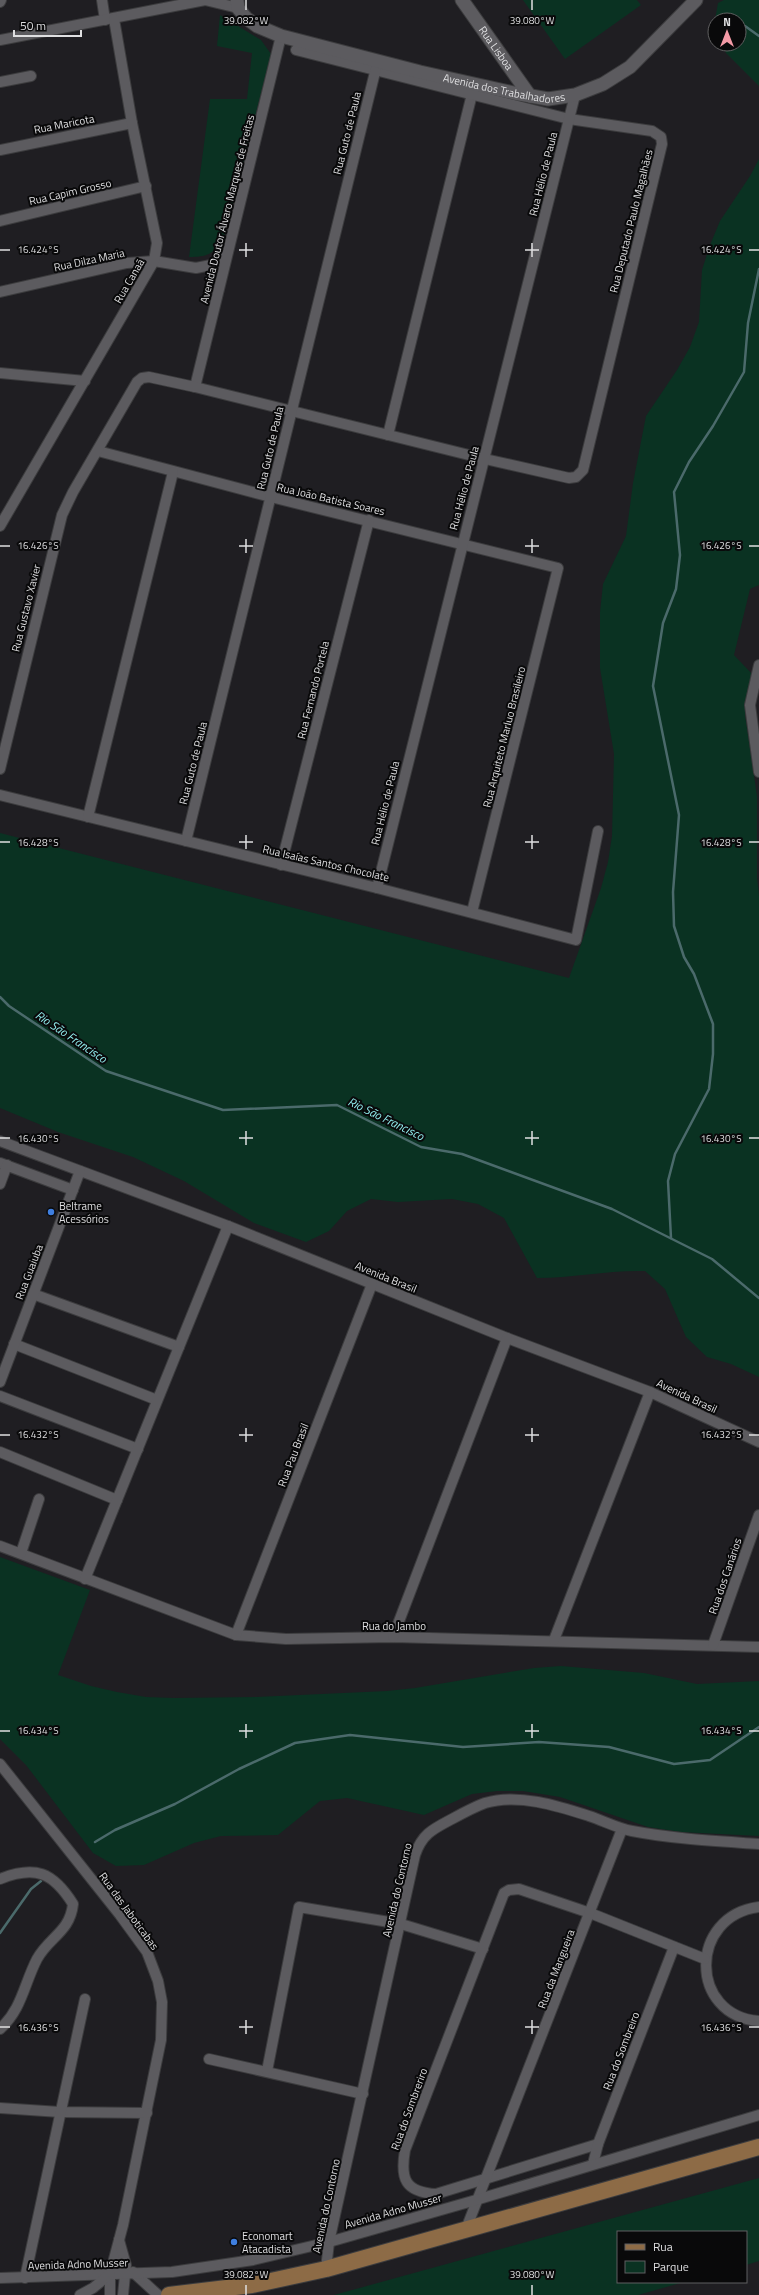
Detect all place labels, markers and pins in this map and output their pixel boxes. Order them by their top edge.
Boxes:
place label: Beltrame Acessórios [59,1198,109,1227]
marker: Beltrame Acessórios [46,1207,56,1217]
place label: Economart Atacadista [242,2228,293,2257]
marker: Economart Atacadista [229,2237,239,2247]

